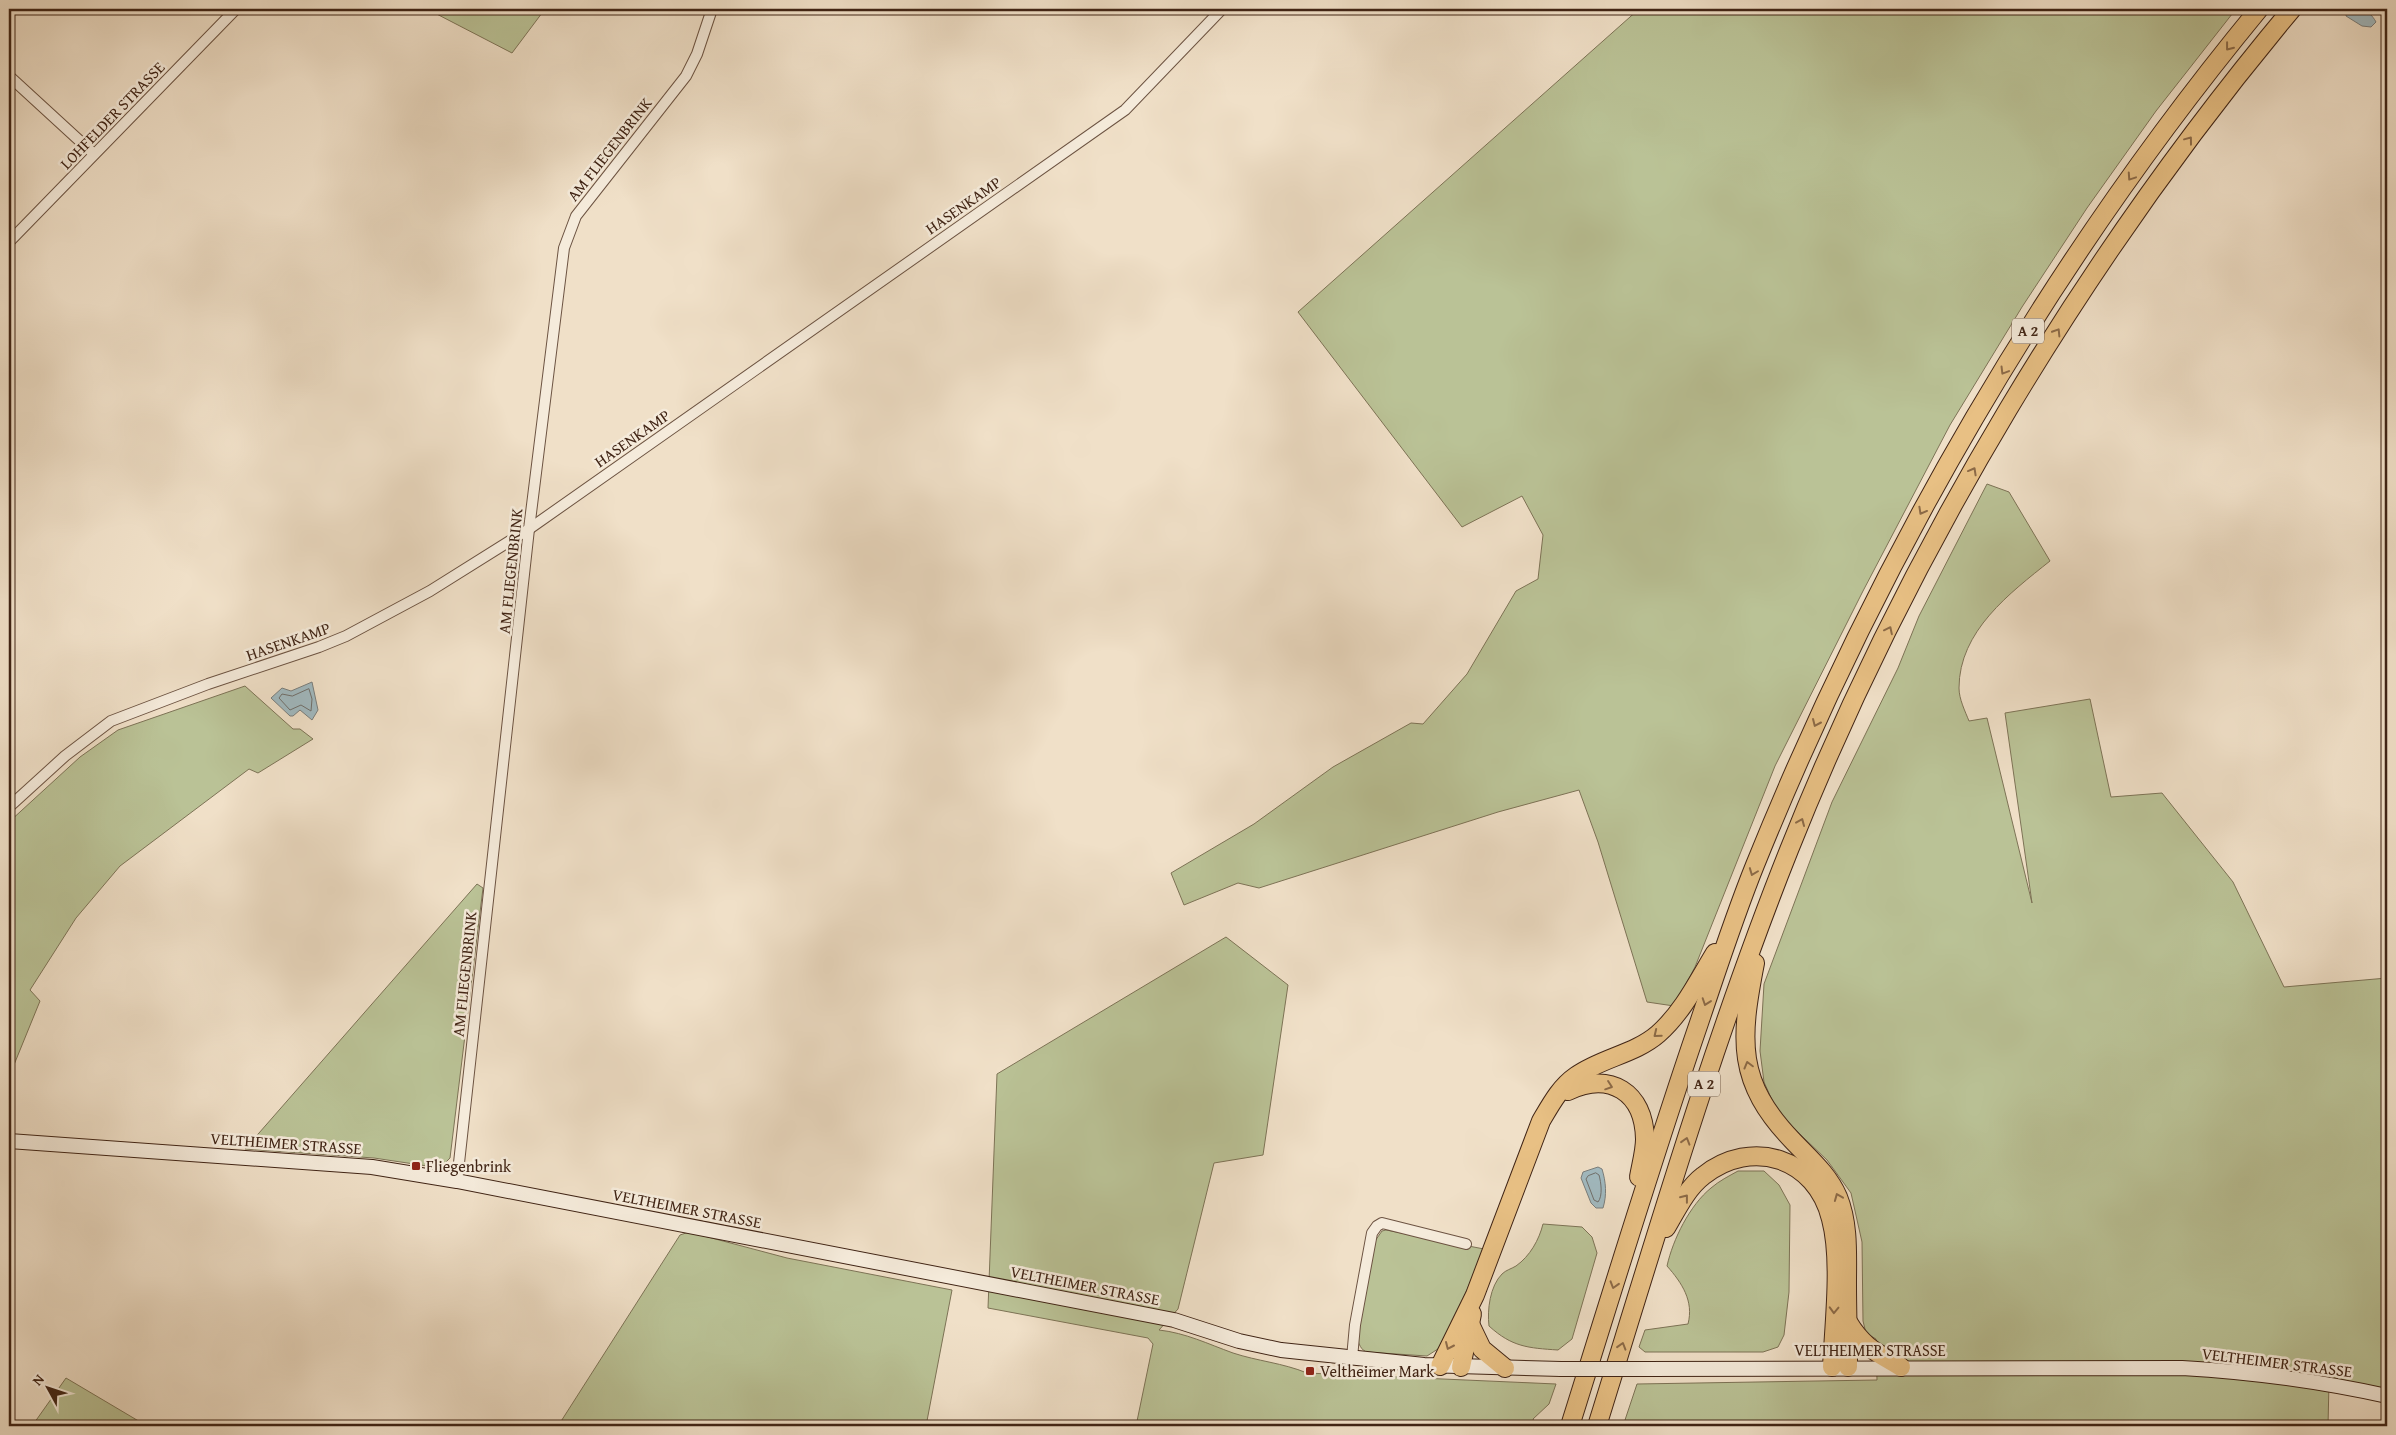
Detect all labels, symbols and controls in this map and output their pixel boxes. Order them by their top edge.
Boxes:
one-way arrow [2226,41,2234,50]
street label: LOHFELDER STRASSE [54,56,170,174]
street label: AM FLIEGENBRINK [561,92,658,206]
one-way arrow [2183,136,2192,146]
street label: HASENKAMP [920,170,1006,240]
one-way arrow [2128,171,2137,180]
road number: A 2 [2012,318,2044,344]
one-way arrow [2051,328,2061,337]
one-way arrow [2000,365,2010,374]
street label: HASENKAMP [589,403,675,473]
one-way arrow [1967,467,1977,476]
one-way arrow [1918,506,1928,515]
street label: AM FLIEGENBRINK [491,507,529,635]
street label: HASENKAMP [243,615,333,667]
one-way arrow [1883,626,1893,635]
one-way arrow [1812,718,1823,727]
one-way arrow [1794,818,1805,827]
one-way arrow [1749,867,1759,876]
street label: AM FLIEGENBRINK [445,910,483,1038]
one-way arrow [1702,997,1712,1005]
one-way arrow [1654,1029,1663,1037]
one-way arrow [1743,1061,1754,1069]
road number: A 2 [1688,1072,1720,1096]
one-way arrow [1605,1080,1613,1090]
street label: VELTHEIMER STRASSE [210,1126,362,1160]
one-way arrow [1680,1137,1690,1146]
place label: Fliegenbrink [426,1154,512,1178]
marker: Fliegenbrink [410,1160,422,1172]
street label: VELTHEIMER STRASSE [610,1182,764,1234]
one-way arrow [1833,1193,1844,1202]
one-way arrow [1679,1194,1688,1204]
street label: VELTHEIMER STRASSE [1008,1259,1162,1311]
one-way arrow [1610,1281,1620,1289]
one-way arrow [1829,1306,1839,1314]
street label: VELTHEIMER STRASSE [1794,1338,1946,1362]
one-way arrow [1445,1341,1455,1350]
street label: VELTHEIMER STRASSE [2200,1341,2354,1383]
one-way arrow [1616,1343,1626,1351]
place label: Veltheimer Mark [1320,1359,1435,1383]
north arrow [22,1362,72,1412]
marker: Veltheimer Mark [1304,1365,1316,1377]
text: N [27,1369,49,1390]

